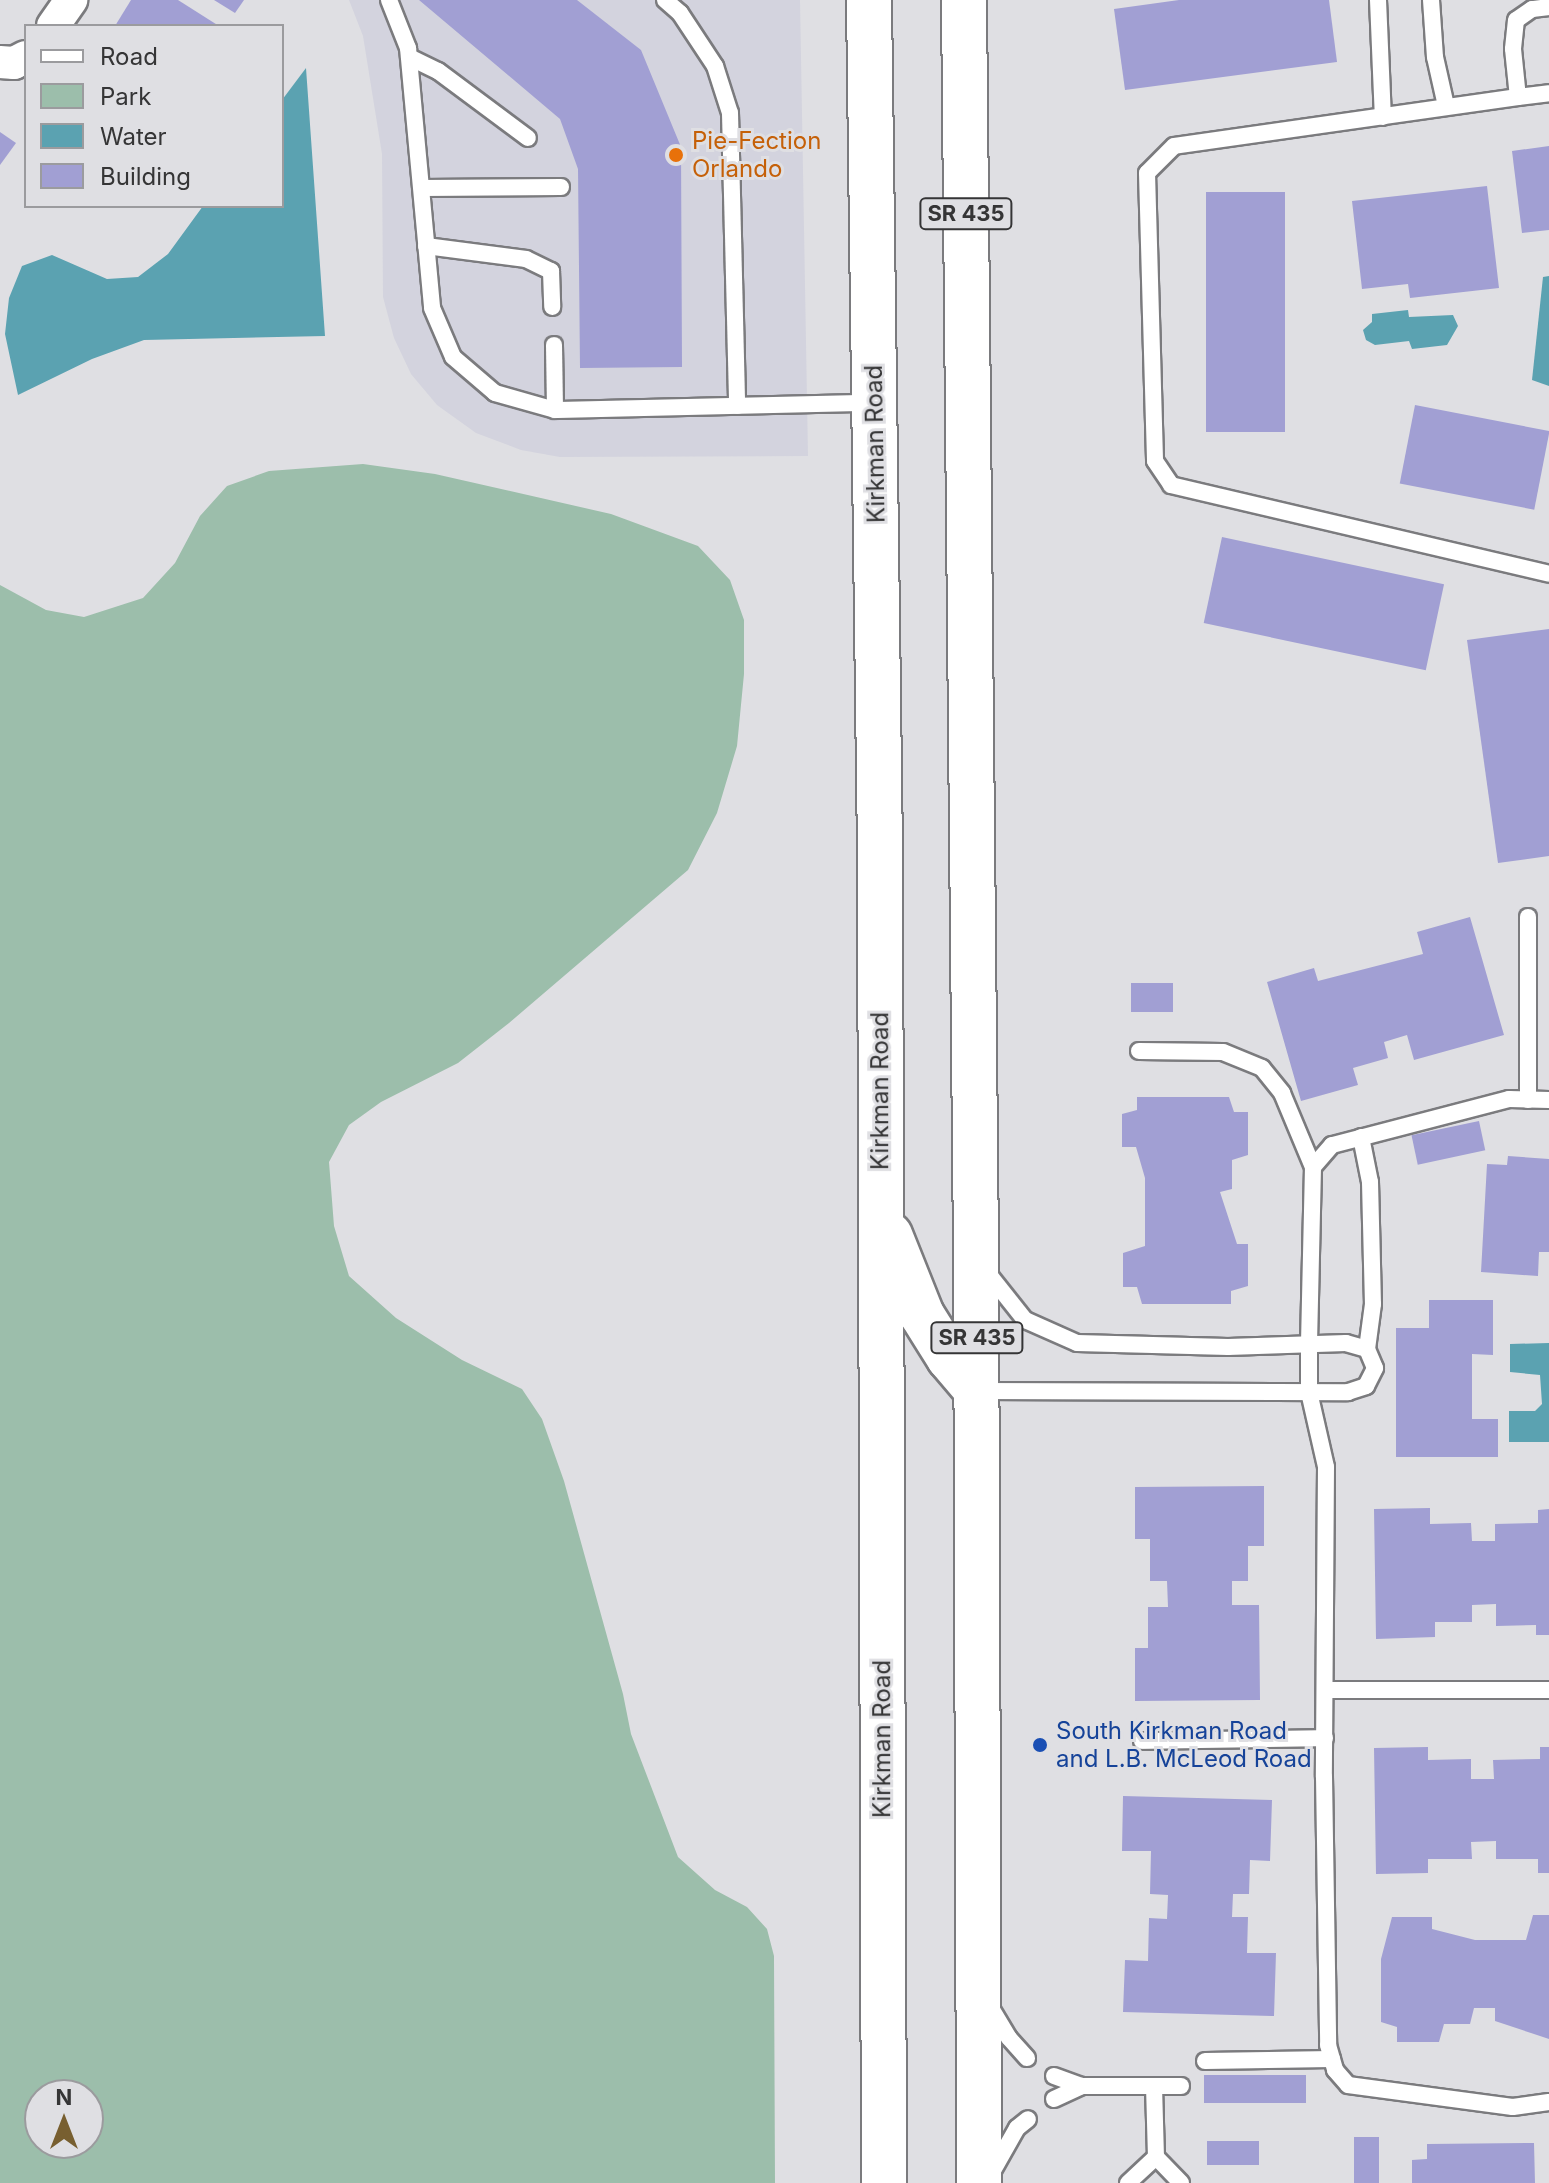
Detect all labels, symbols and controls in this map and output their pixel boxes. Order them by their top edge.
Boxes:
legend [24,24,284,208]
text: Road [100,42,158,71]
text: Park [100,82,151,111]
text: Water [100,122,167,151]
place label: Pie-Fection Orlando [692,127,821,183]
marker: Pie-Fection Orlando [667,146,685,164]
text: Building [100,162,191,191]
road number: SR 435 [918,196,1014,232]
street label: Kirkman Road [859,365,891,523]
street label: Kirkman Road [866,1012,894,1170]
road number: SR 435 [929,1320,1025,1356]
street label: Kirkman Road [868,1660,896,1818]
place label: South Kirkman Road and L.B. McLeod Road [1056,1717,1312,1773]
marker: South Kirkman Road and L.B. McLeod Road [1031,1736,1049,1754]
north arrow [24,2079,104,2159]
text: N [56,2084,72,2110]

